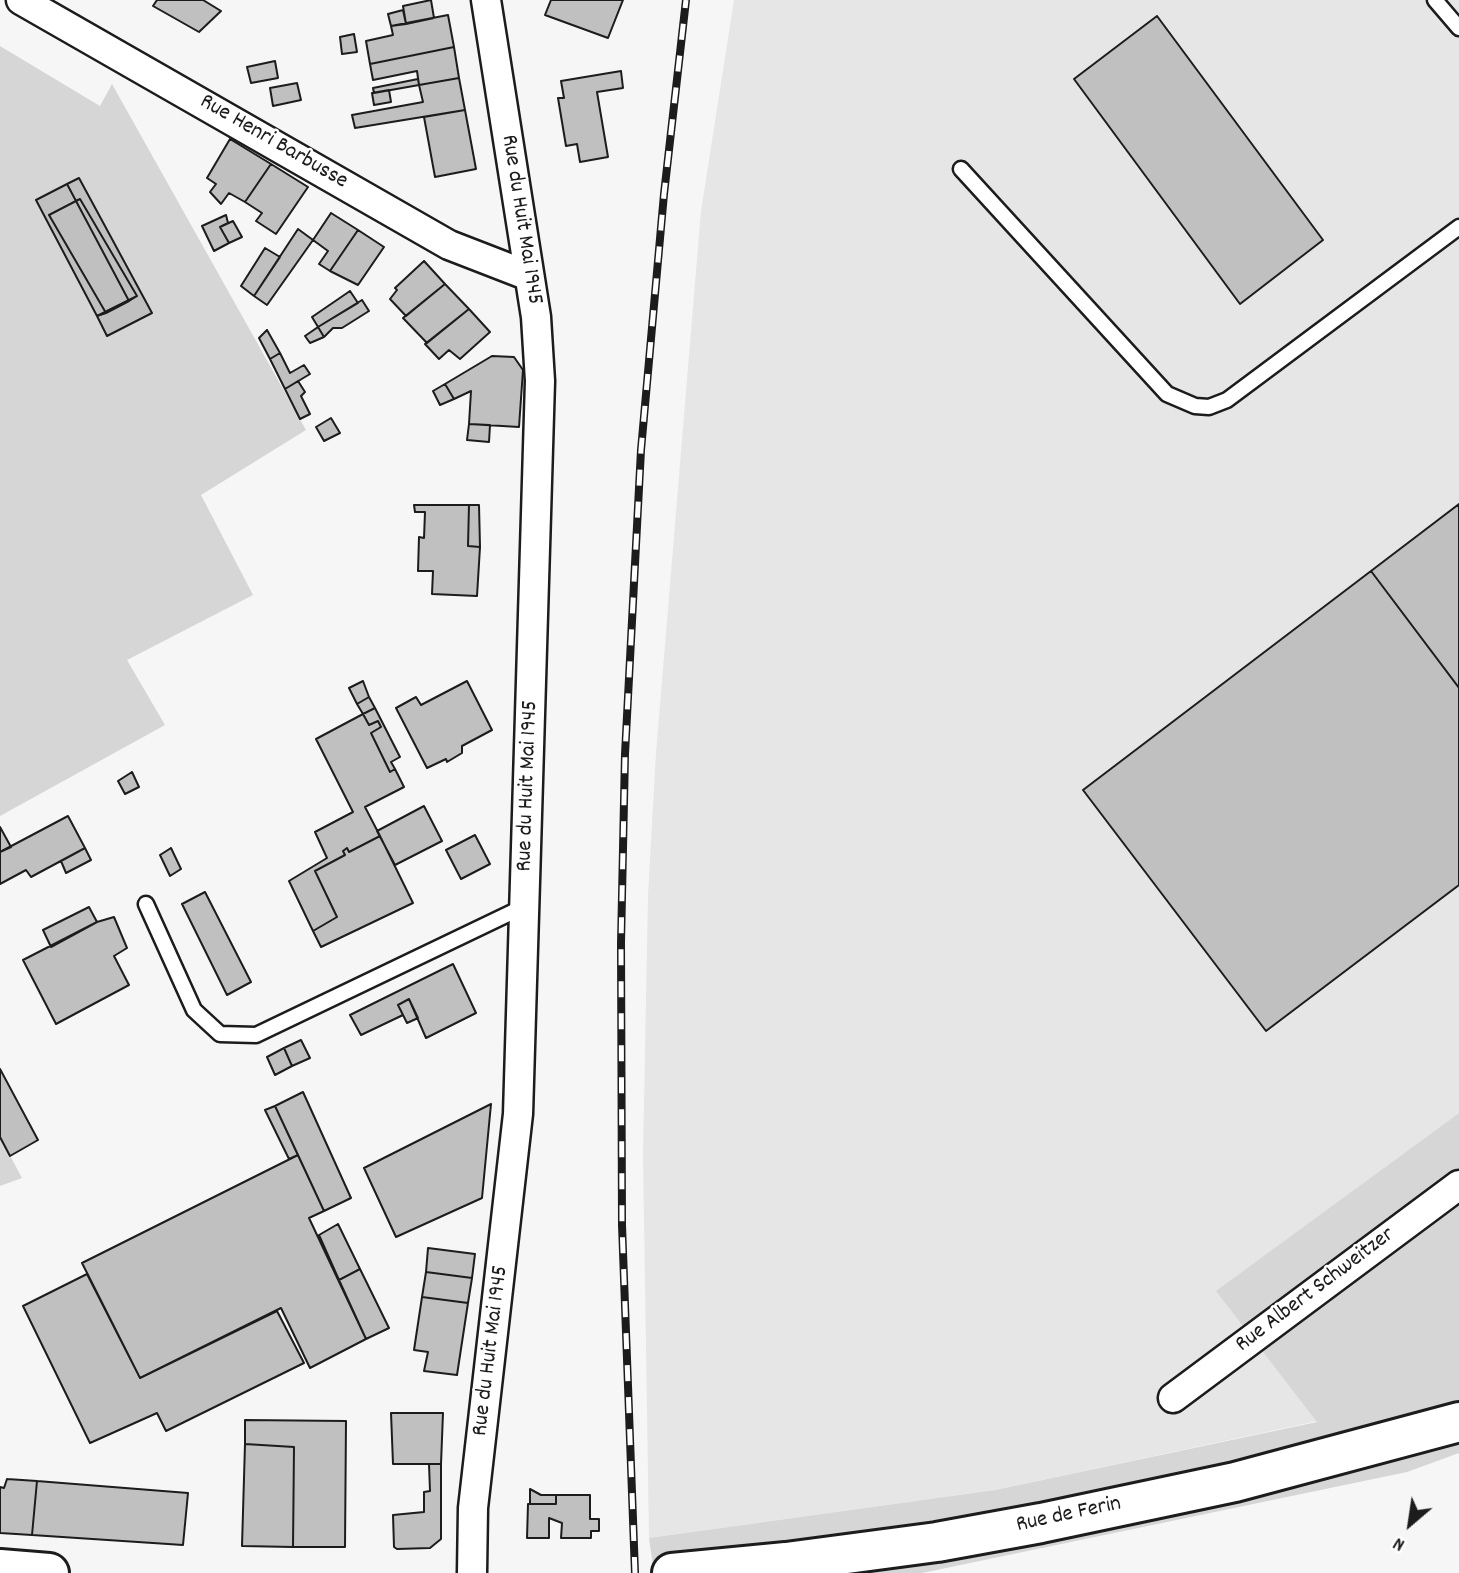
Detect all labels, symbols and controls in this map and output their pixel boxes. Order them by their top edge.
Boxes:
street label: Rue Henri Barbusse [194,89,352,197]
street label: Rue du Huit Mai 1945 [493,133,547,307]
street label: Rue du Huit Mai 1945 [512,700,546,872]
street label: Rue Albert Schweitzer [1231,1222,1401,1360]
street label: Rue du Huit Mai 1945 [468,1264,516,1438]
north arrow [1375,1489,1445,1559]
street label: Rue de Ferin [1014,1491,1124,1541]
text: N [1389,1529,1410,1557]

